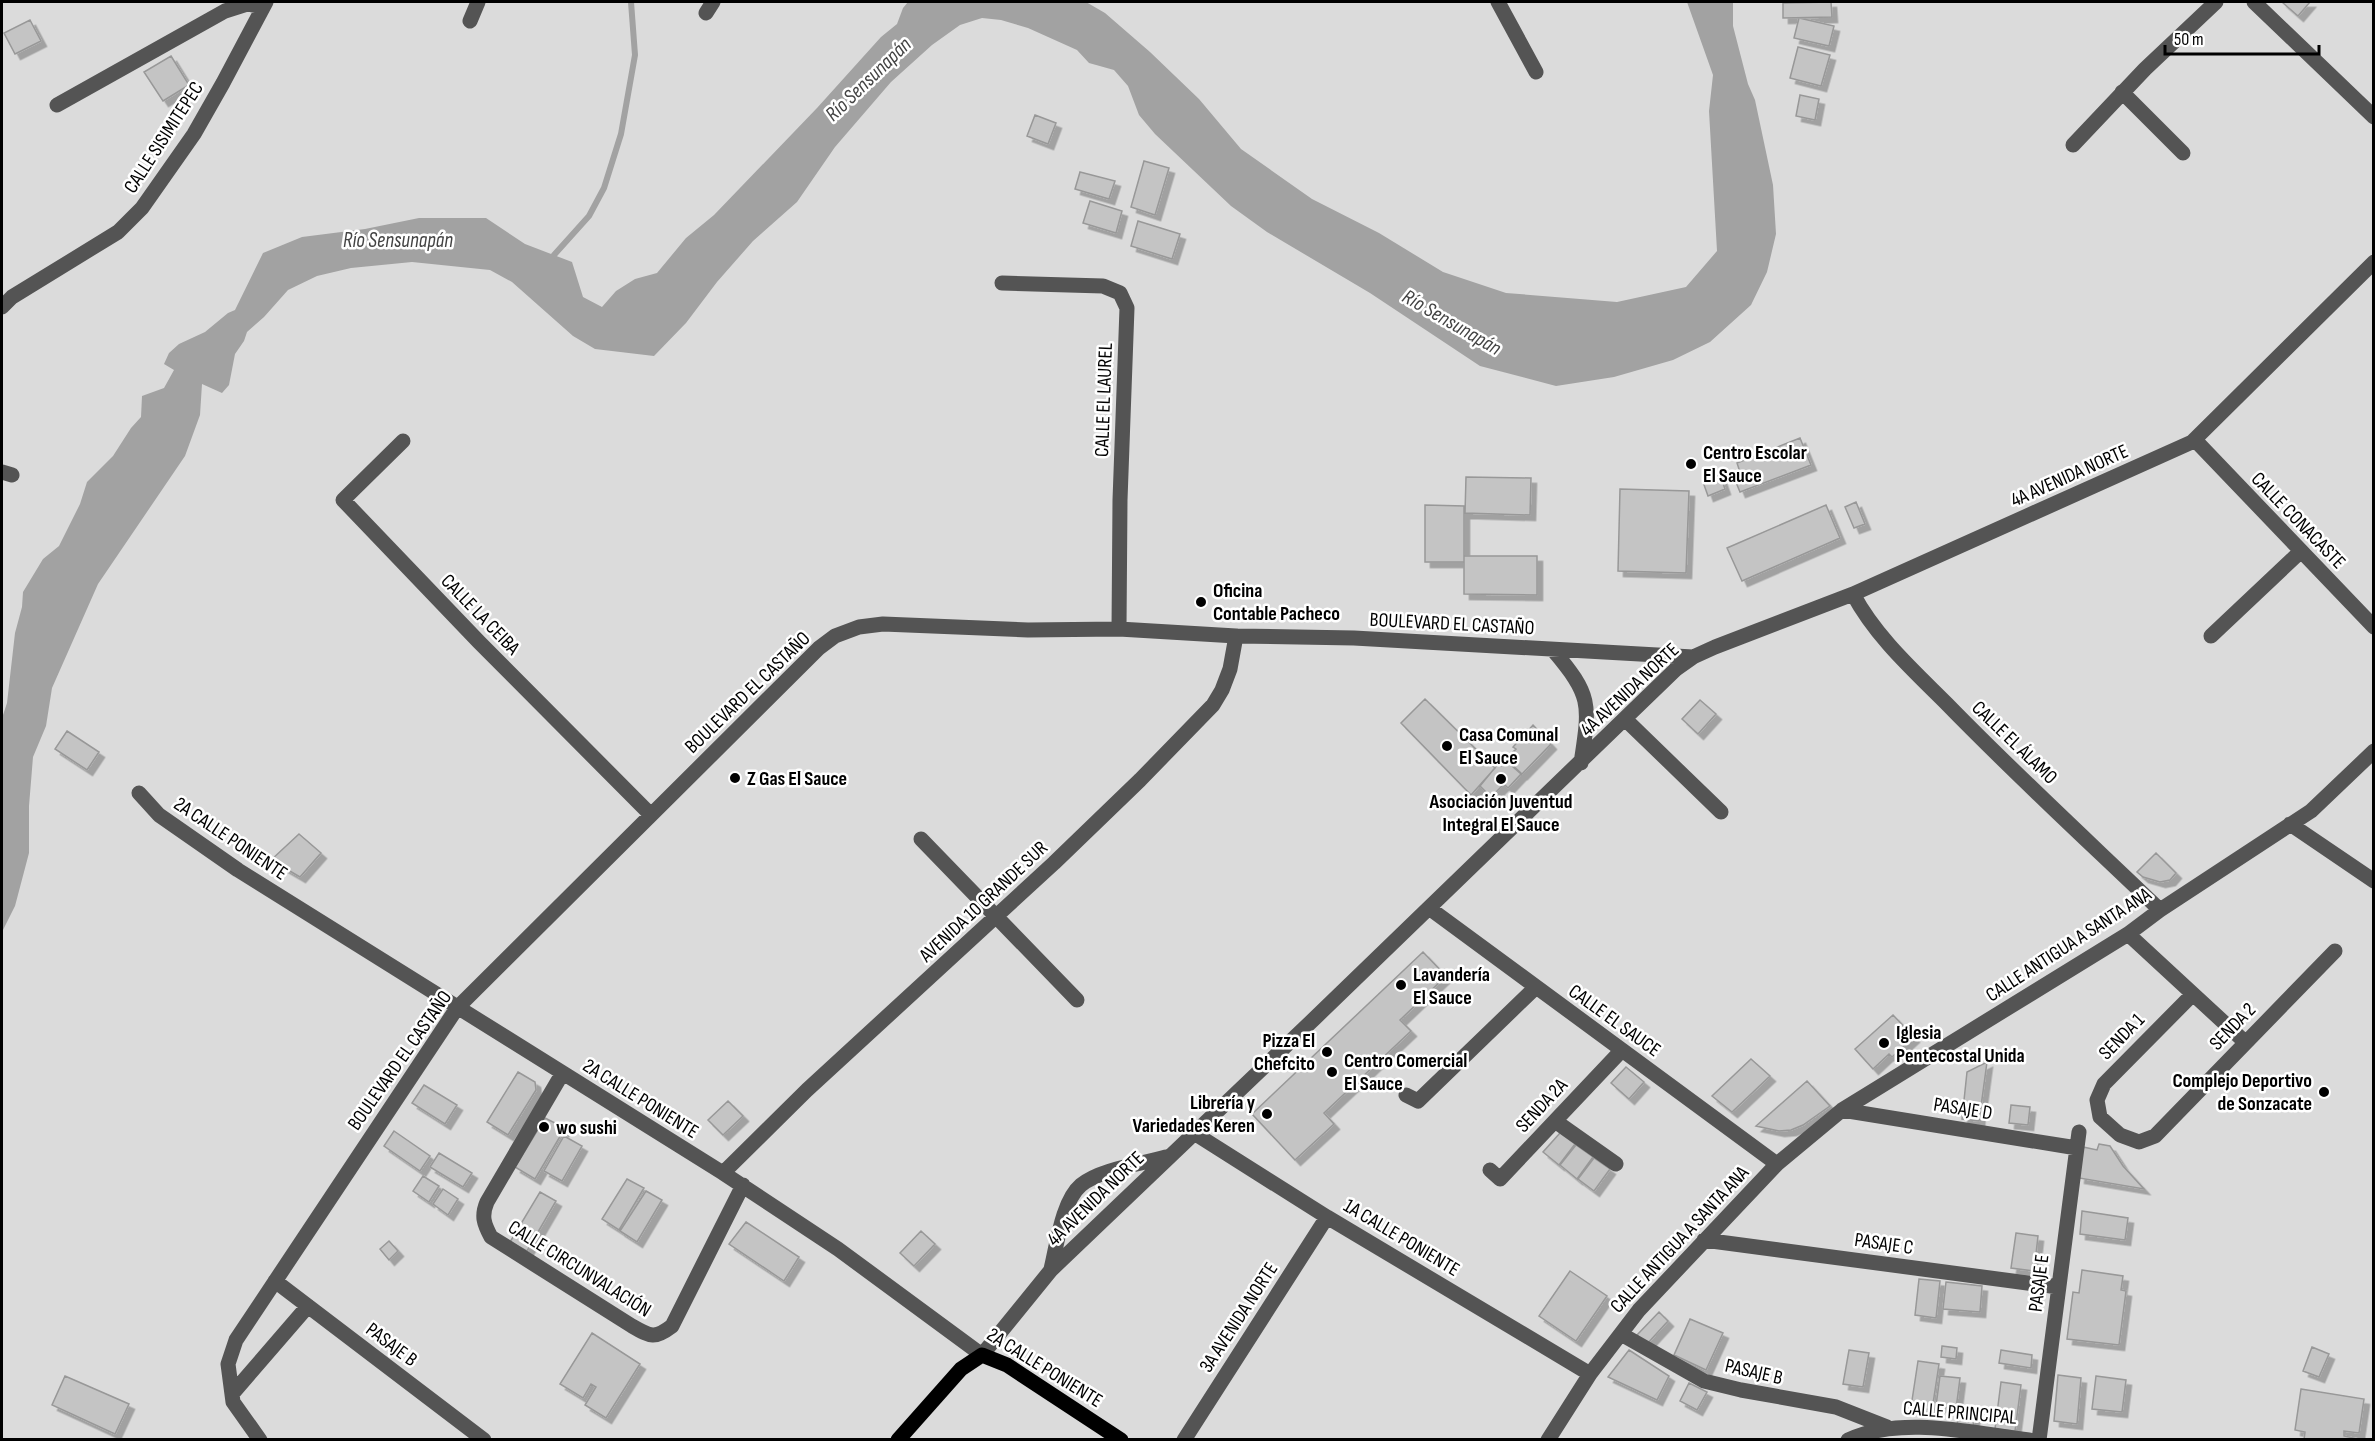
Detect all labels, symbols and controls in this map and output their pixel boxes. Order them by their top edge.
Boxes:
scale bar [2165,18,2320,56]
text: 50 m [2174,29,2204,50]
water label: Río Sensunapán [820,32,917,127]
street label: CALLE SISIMITEPEC [119,77,209,198]
water label: Río Sensunapán [343,228,453,253]
water label: Río Sensunapán [1398,284,1506,361]
street label: CALLE EL LAUREL [1090,342,1118,457]
street label: 4A AVENIDA NORTE [2007,439,2132,513]
place label: Centro Escolar El Sauce [1703,441,1807,488]
marker: Centro Escolar El Sauce [1684,457,1698,471]
street label: CALLE CONACASTE [2246,467,2351,574]
street label: CALLE LA CEIBA [436,569,525,660]
place label: Oficina Contable Pacheco [1213,579,1340,626]
marker: Oficina Contable Pacheco [1194,595,1208,609]
street label: BOULEVARD EL CASTAÑO [1369,608,1535,640]
street label: BOULEVARD EL CASTAÑO [680,627,815,759]
street label: 4A AVENIDA NORTE [1575,638,1684,742]
street label: CALLE EL ÁLAMO [1966,696,2062,789]
place label: Casa Comunal El Sauce [1459,723,1558,770]
marker: Casa Comunal El Sauce [1440,739,1454,753]
place label: Z Gas El Sauce [747,767,847,791]
marker: Z Gas El Sauce [728,771,742,785]
marker: Asociación Juventud Integral El Sauce [1494,772,1508,786]
place label: Asociación Juventud Integral El Sauce [1429,790,1572,837]
street label: 2A CALLE PONIENTE [169,792,292,886]
street label: AVENIDA 10 GRANDE SUR [914,836,1053,968]
street label: CALLE ANTIGUA A SANTA ANA [1981,882,2156,1007]
place label: Lavandería El Sauce [1413,963,1490,1010]
marker: Lavandería El Sauce [1394,978,1408,992]
street label: CALLE EL SAUCE [1564,979,1665,1062]
street label: BOULEVARD EL CASTAÑO [343,986,457,1135]
street label: SENDA 2 [2204,998,2261,1055]
street label: SENDA 1 [2094,1008,2150,1065]
place label: Iglesia Pentecostal Unida [1896,1021,2025,1068]
place label: Pizza El Chefcito [1254,1029,1315,1076]
marker: Iglesia Pentecostal Unida [1877,1036,1891,1050]
marker: Pizza El Chefcito [1320,1045,1334,1059]
place label: Centro Comercial El Sauce [1344,1049,1467,1096]
street label: 2A CALLE PONIENTE [578,1054,703,1144]
marker: Centro Comercial El Sauce [1325,1065,1339,1079]
place label: Complejo Deportivo de Sonzacate [2172,1069,2312,1116]
street label: SENDA 2A [1511,1073,1573,1138]
marker: Complejo Deportivo de Sonzacate [2317,1085,2331,1099]
place label: Librería y Variedades Keren [1133,1091,1256,1138]
street label: PASAJE D [1932,1092,1994,1125]
marker: Librería y Variedades Keren [1260,1107,1274,1121]
place label: wo sushi [556,1116,617,1140]
marker: wo sushi [537,1120,551,1134]
street label: 4A AVENIDA NORTE [1042,1146,1149,1251]
street label: CALLE ANTIGUA A SANTA ANA [1605,1161,1754,1318]
street label: 1A CALLE PONIENTE [1339,1194,1464,1282]
street label: CALLE CIRCUNVALACIÓN [504,1215,655,1322]
street label: PASAJE C [1853,1228,1915,1260]
street label: PASAJE E [2024,1253,2054,1313]
street label: 3A AVENIDA NORTE [1194,1258,1283,1377]
street label: PASAJE B [361,1318,422,1372]
street label: 2A CALLE PONIENTE [982,1323,1107,1413]
street label: PASAJE B [1723,1354,1785,1390]
street label: CALLE PRINCIPAL [1902,1396,2018,1430]

